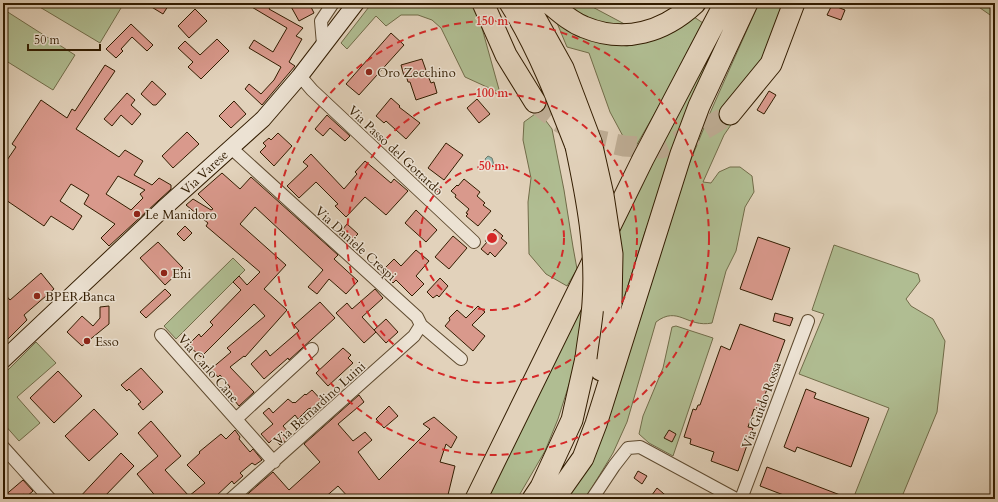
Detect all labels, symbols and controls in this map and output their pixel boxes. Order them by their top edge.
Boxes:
text: 150 m [476,13,509,29]
scale bar [28,26,100,52]
text: 50 m [34,32,61,48]
place label: Oro Zecchino [377,64,456,82]
marker: Oro Zecchino [364,67,374,77]
text: 100 m [476,85,509,101]
street label: Via Passo del Gottardo [344,102,447,200]
street label: Via Varese [177,146,232,199]
text: 50 m [479,158,506,174]
street label: Via Daniele Crespi [311,202,400,285]
place label: Le Manidoro [145,206,217,224]
marker: Le Manidoro [132,209,142,219]
centre of rings [485,231,499,245]
place label: Eni [172,265,191,283]
marker: Eni [159,268,169,278]
place label: BPER Banca [45,288,116,306]
marker: BPER Banca [32,291,42,301]
street label: Via Carlo Cane [173,331,243,407]
place label: Esso [95,333,119,351]
marker: Esso [82,336,92,346]
street label: Via Bernardino Luini [270,357,370,450]
street label: Via Guido Rossa [738,359,786,451]

